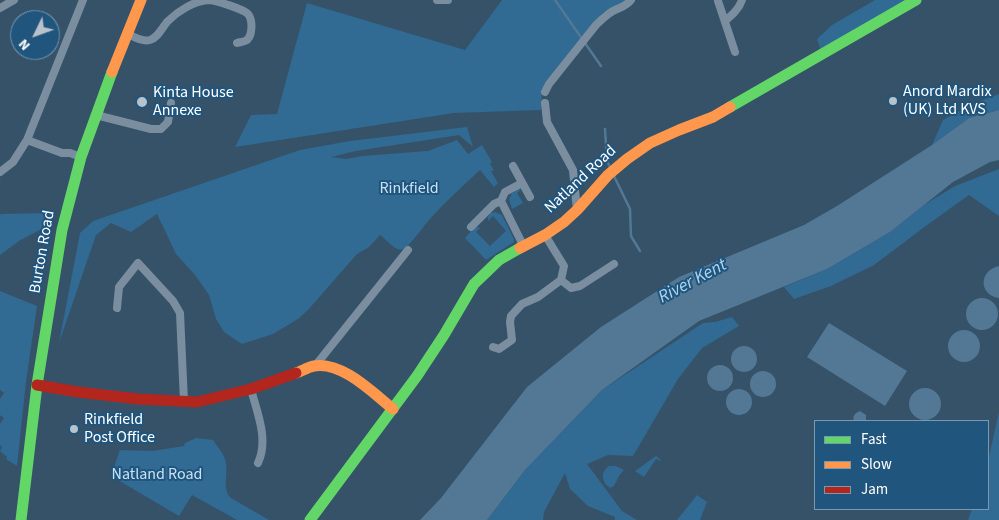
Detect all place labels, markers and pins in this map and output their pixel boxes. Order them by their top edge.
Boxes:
place label: Anord Mardix (UK) Ltd KVS [903,82,992,120]
place label: Kinta House Annexe [153,83,234,121]
marker: Kinta House Annexe [135,95,149,109]
marker: Anord Mardix (UK) Ltd KVS [887,95,899,107]
place label: Rinkfield Post Office [84,410,155,448]
marker: Rinkfield Post Office [68,423,80,435]

